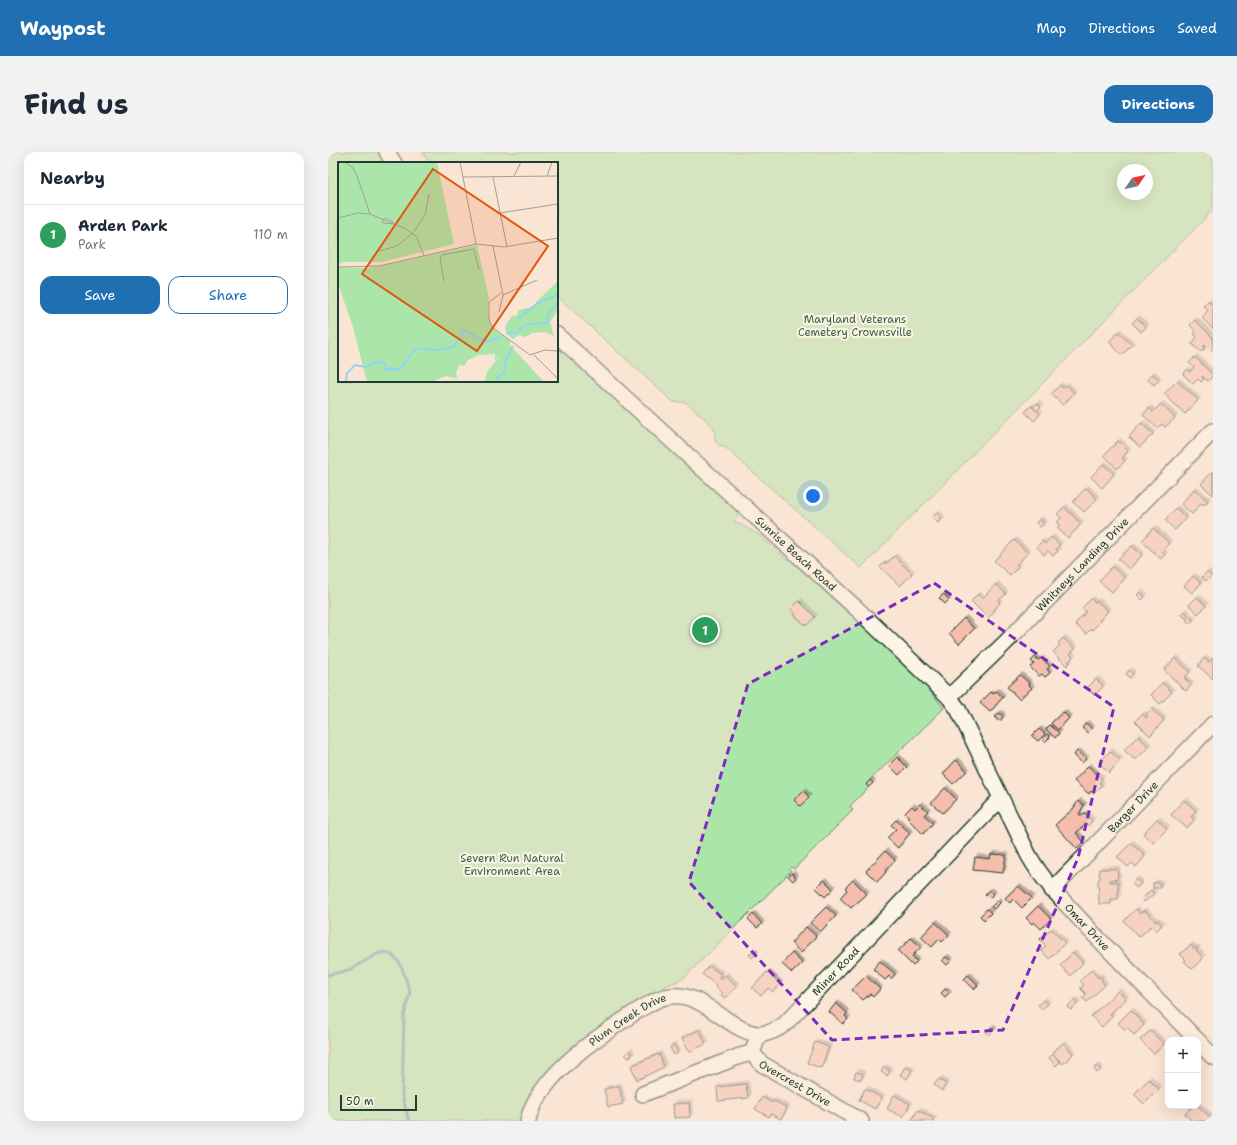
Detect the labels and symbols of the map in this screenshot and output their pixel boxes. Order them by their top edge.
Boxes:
inset map [338,162,558,382]
north arrow [1117,164,1153,200]
park label: Maryland Veterans Cemetery Crownsville [798,312,912,340]
your location [803,486,823,506]
street label: Sunrise Beach Road [752,513,840,595]
street label: Whitneys Landing Drive [1033,514,1132,615]
pin: 1 [692,615,718,645]
street label: Barger Drive [1105,778,1162,836]
park label: Severn Run Natural Environment Area [460,851,564,879]
street label: Omar Drive [1061,900,1113,954]
street label: Miner Road [809,944,863,999]
street label: Plum Creek Drive [586,990,668,1050]
street label: Overcrest Drive [756,1057,834,1110]
scale bar [340,1093,417,1112]

